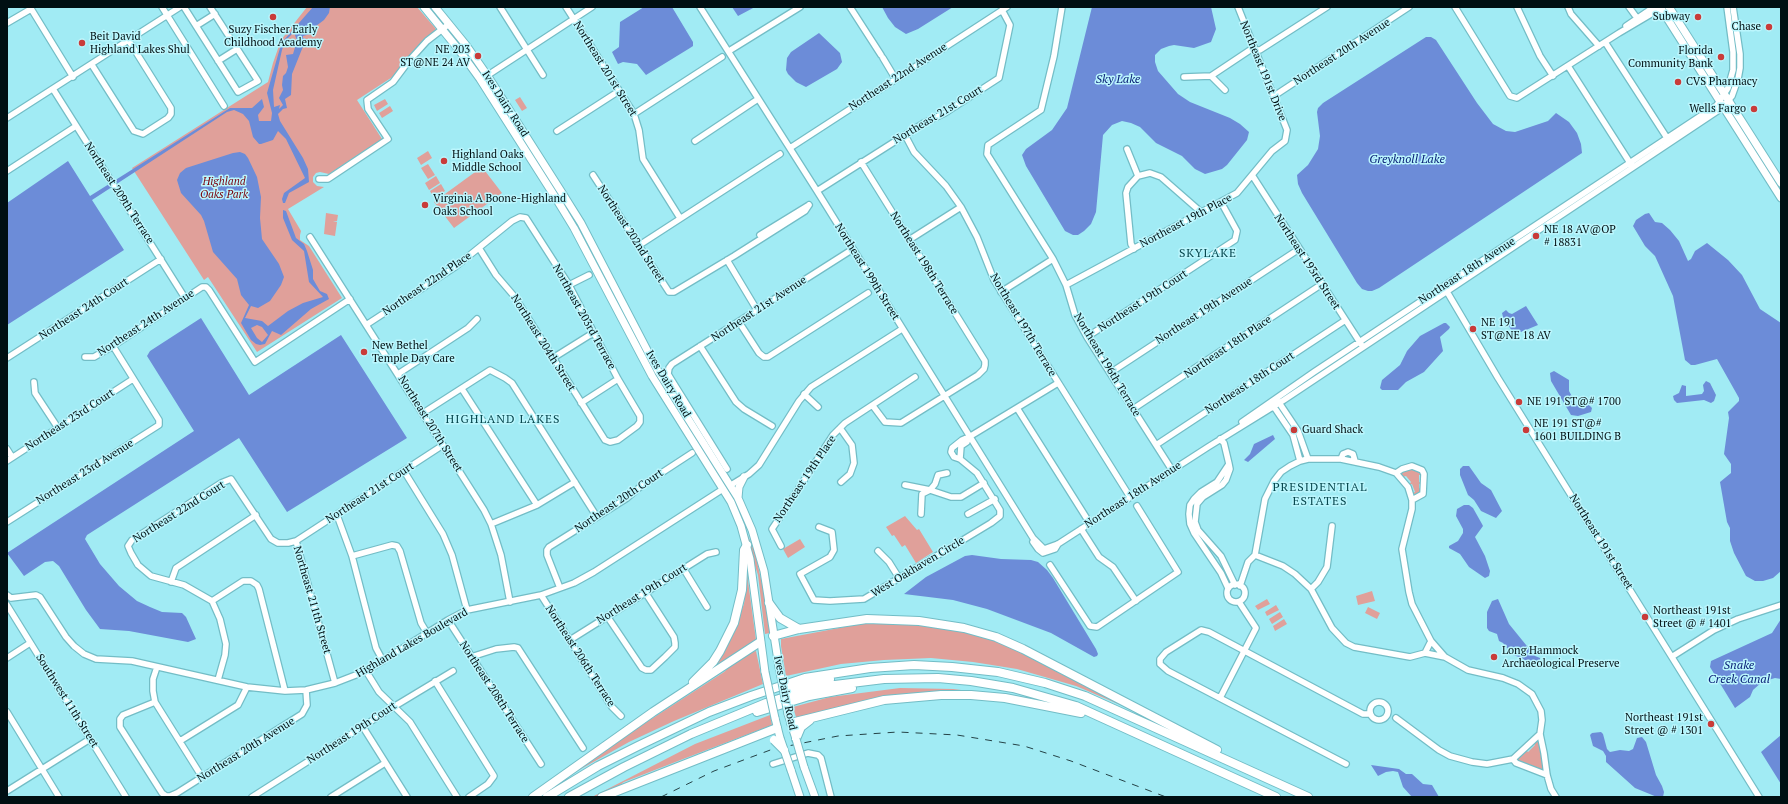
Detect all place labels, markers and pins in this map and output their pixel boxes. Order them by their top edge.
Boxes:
place label: Subway [1653,10,1690,24]
marker: Suzy Fischer Early Childhood Academy [268,12,278,22]
marker: Subway [1693,12,1703,22]
place label: Chase [1732,20,1761,34]
marker: Chase [1764,22,1774,32]
place label: Suzy Fischer Early Childhood Academy [224,23,322,49]
place label: Beit David Highland Lakes Shul [90,30,190,56]
marker: Beit David Highland Lakes Shul [77,38,87,48]
place label: NE 203 ST@NE 24 AV [400,43,470,69]
place label: Florida Community Bank [1628,44,1713,70]
marker: NE 203 ST@NE 24 AV [473,51,483,61]
marker: Florida Community Bank [1716,52,1726,62]
place label: CVS Pharmacy [1686,75,1757,89]
marker: CVS Pharmacy [1673,77,1683,87]
place label: Wells Fargo [1689,102,1746,116]
marker: Wells Fargo [1749,104,1759,114]
place label: Highland Oaks Middle School [452,148,524,174]
marker: Highland Oaks Middle School [439,156,449,166]
place label: Virginia A Boone-Highland Oaks School [433,192,566,218]
marker: Virginia A Boone-Highland Oaks School [420,200,430,210]
place label: NE 18 AV@OP # 18831 [1544,223,1616,249]
marker: NE 18 AV@OP # 18831 [1531,231,1541,241]
place label: NE 191 ST@NE 18 AV [1481,316,1551,342]
marker: NE 191 ST@NE 18 AV [1468,324,1478,334]
place label: New Bethel Temple Day Care [372,339,455,365]
marker: New Bethel Temple Day Care [359,347,369,357]
place label: NE 191 ST@# 1700 [1527,395,1621,409]
marker: NE 191 ST@# 1700 [1514,397,1524,407]
place label: NE 191 ST@# 1601 BUILDING B [1534,417,1621,443]
place label: Guard Shack [1302,423,1363,437]
marker: Guard Shack [1289,425,1299,435]
marker: NE 191 ST@# 1601 BUILDING B [1521,425,1531,435]
place label: Northeast 191st Street @ # 1401 [1653,604,1731,630]
marker: Northeast 191st Street @ # 1401 [1640,612,1650,622]
place label: Long Hammock Archaeological Preserve [1502,644,1620,670]
marker: Long Hammock Archaeological Preserve [1489,652,1499,662]
place label: Northeast 191st Street @ # 1301 [1625,711,1703,737]
marker: Northeast 191st Street @ # 1301 [1706,719,1716,729]

